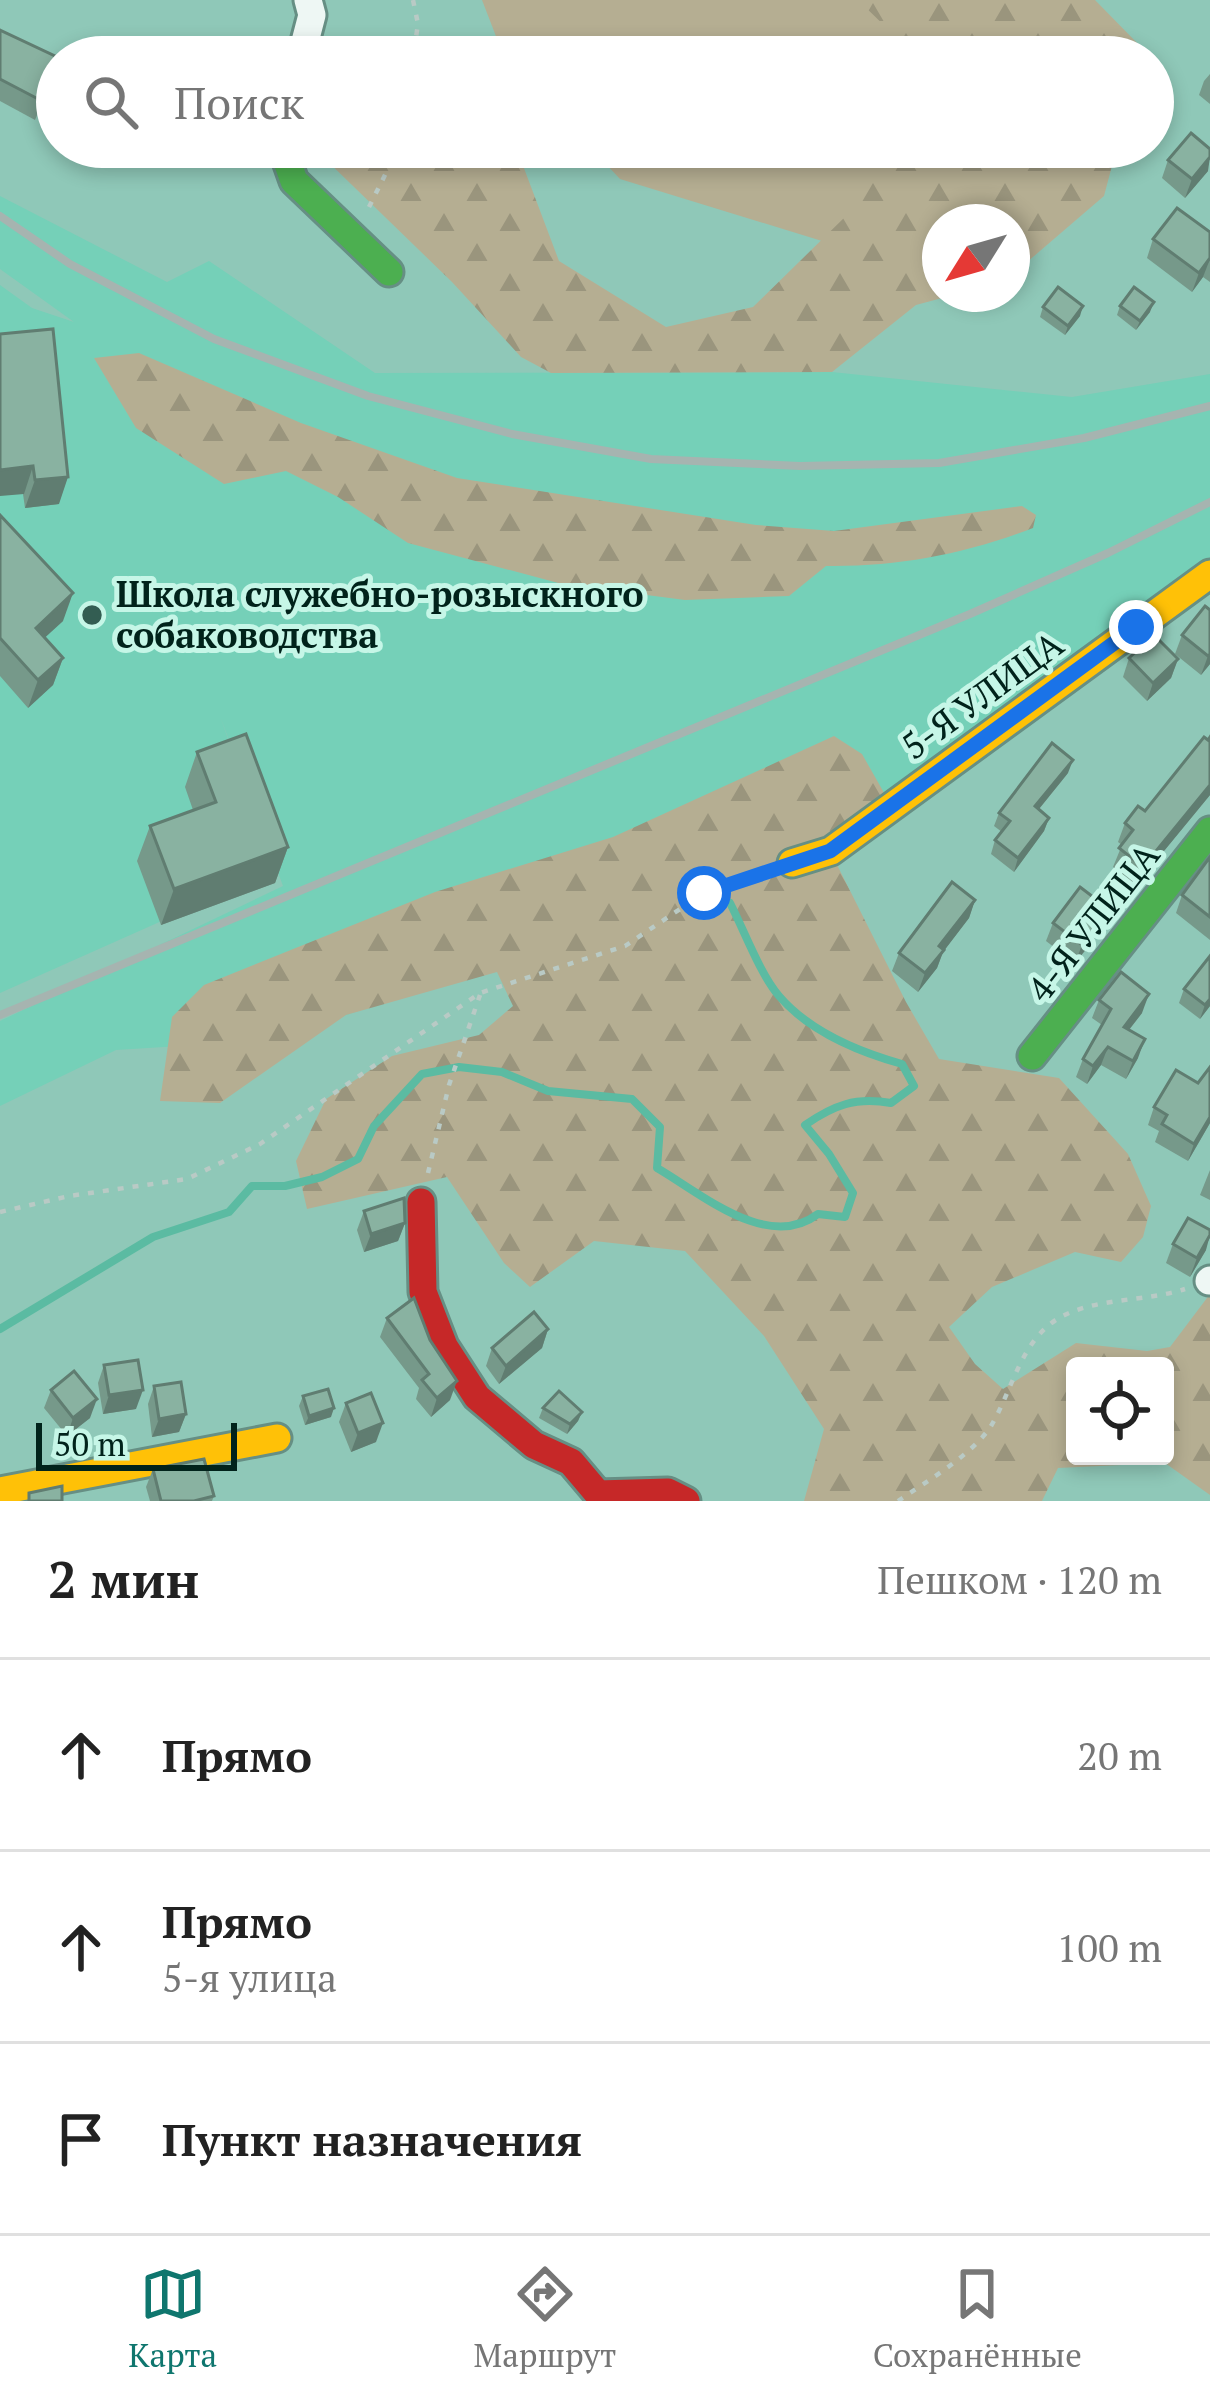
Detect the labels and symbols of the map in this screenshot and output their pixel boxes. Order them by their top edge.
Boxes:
north arrow [922,204,1030,312]
place label: Школа служебно-розыскного собаководства [116,570,644,658]
route end [1109,600,1163,654]
marker: Школа служебно-розыскного собаководства [79,602,105,628]
street label: 5-Я УЛИЦА [892,620,1072,769]
street label: 4-Я УЛИЦА [1016,833,1170,1011]
route start [677,866,731,920]
scale bar [36,1417,237,1470]

